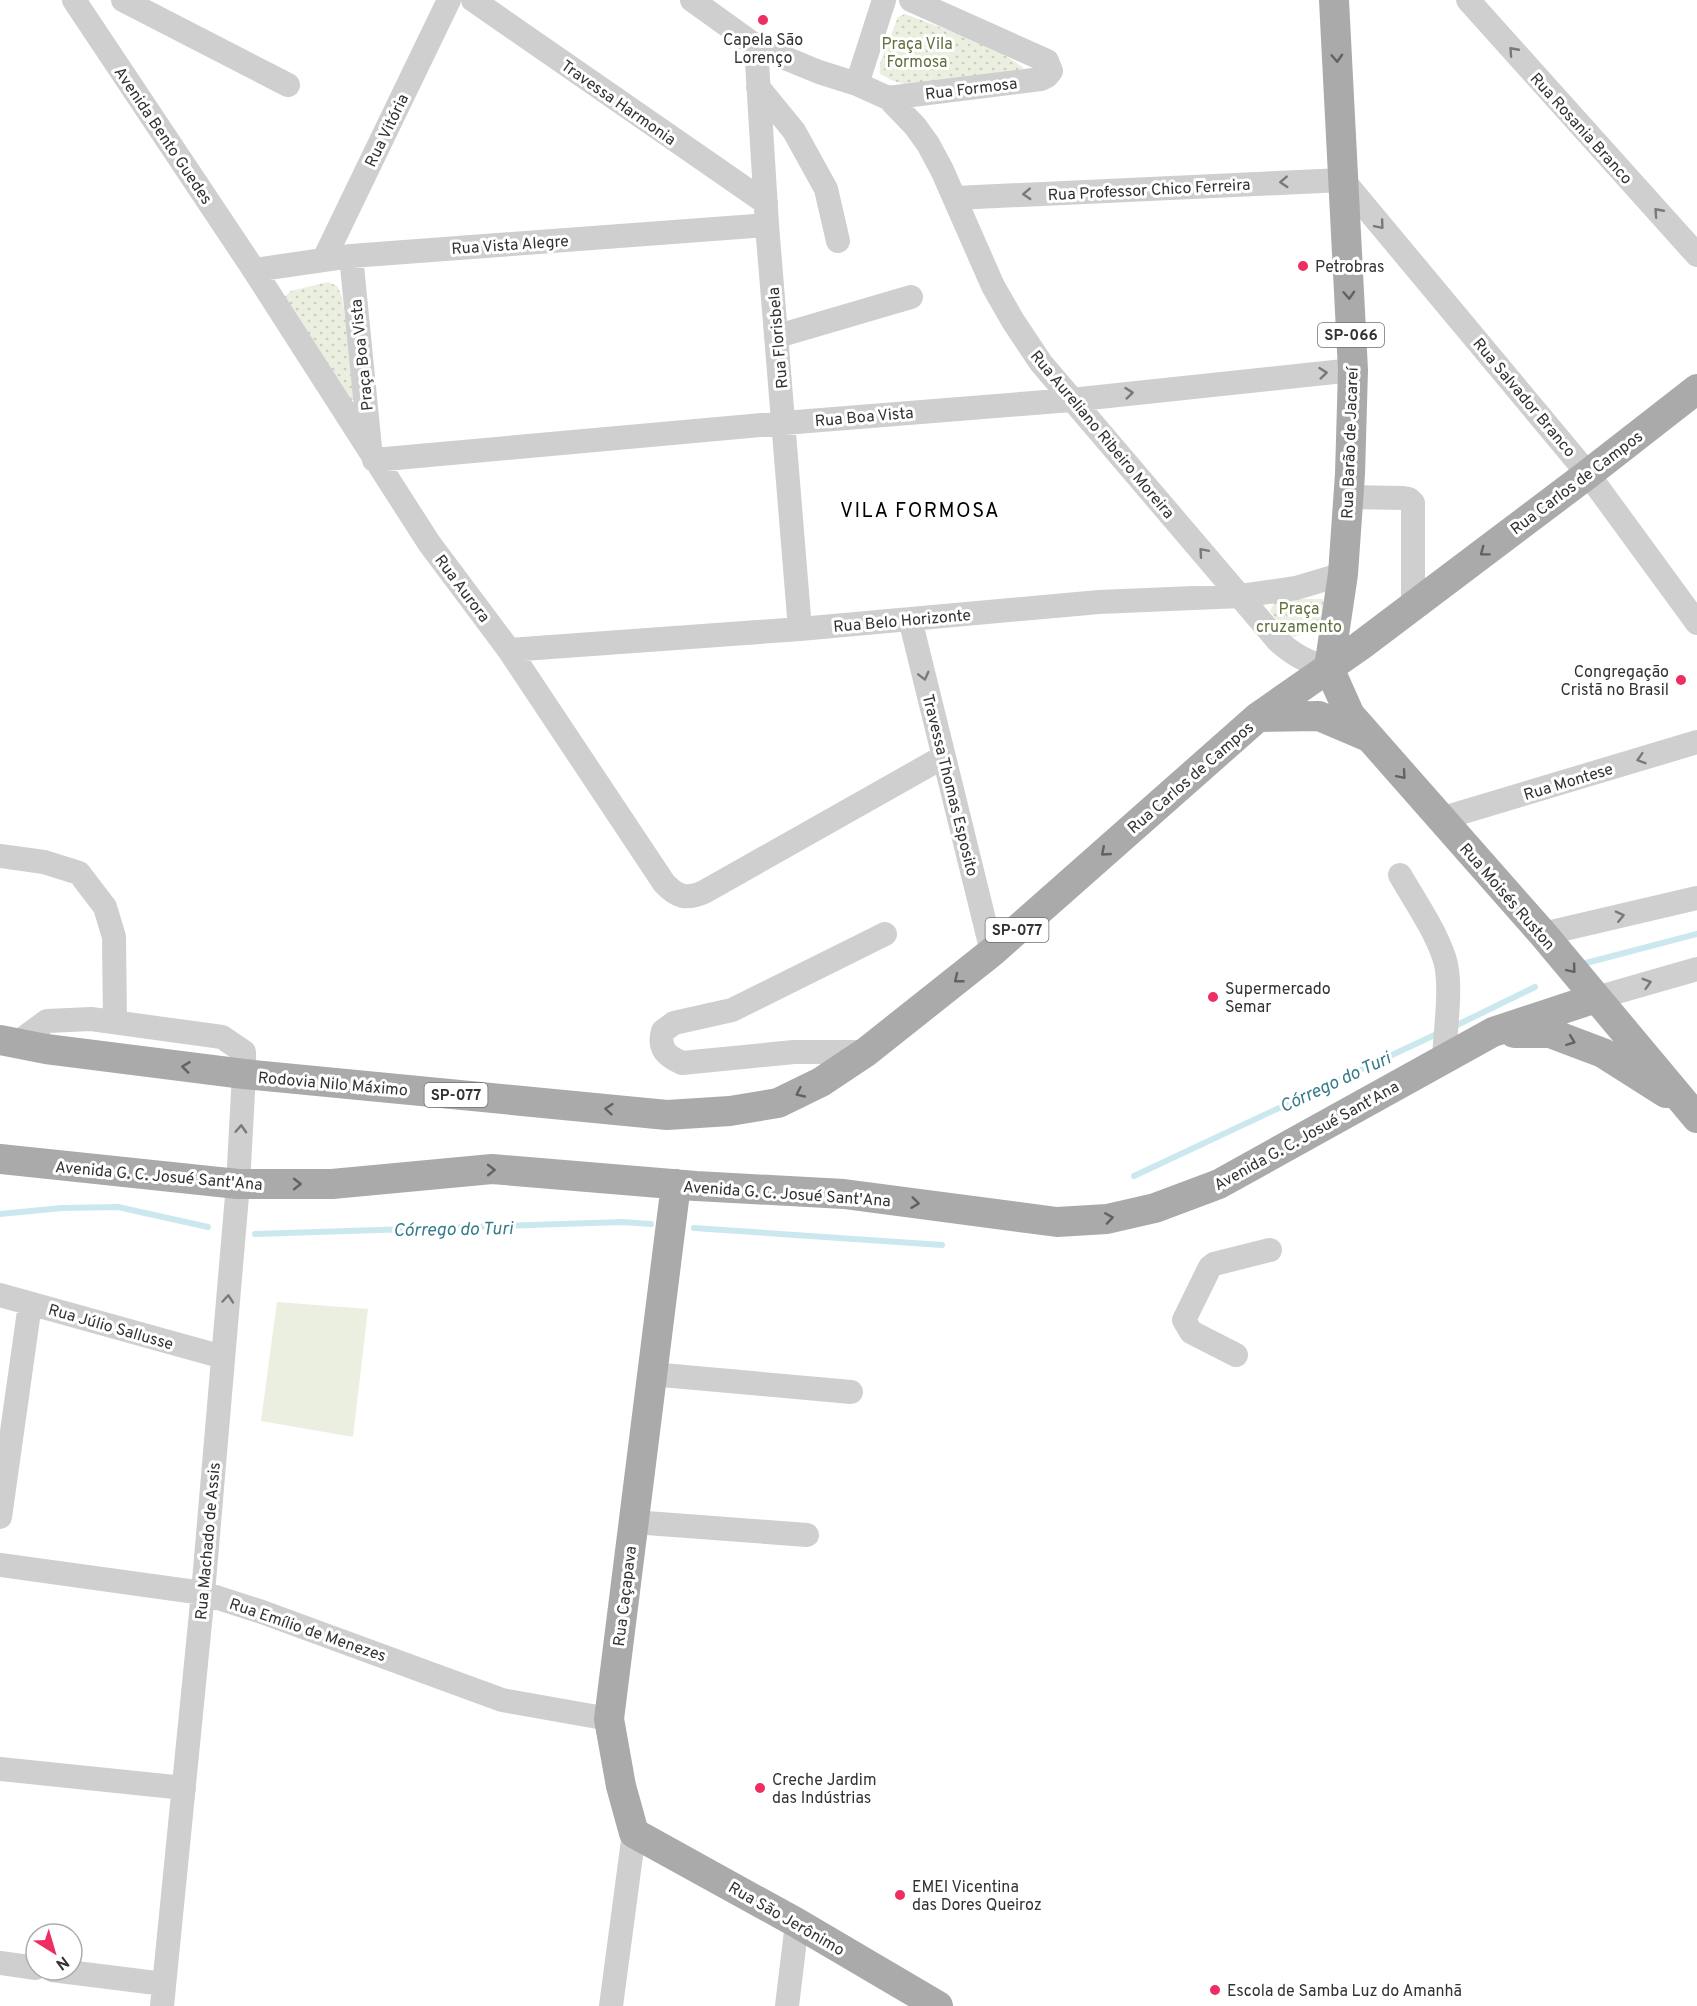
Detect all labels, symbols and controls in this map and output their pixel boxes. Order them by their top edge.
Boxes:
marker: Capela São Lorenço [756,13,770,27]
place label: Capela São Lorenço [723,31,803,69]
park label: Praça Vila Formosa [881,35,953,73]
one-way arrow [1509,47,1520,58]
one-way arrow [1331,54,1344,63]
street label: Travessa Harmonia [557,57,679,151]
street label: Avenida Bento Guedes [109,63,216,209]
street label: Rua Rosania Branco [1525,69,1636,189]
street label: Rua Formosa [924,74,1018,106]
street label: Rua Vitória [361,91,414,171]
street label: Rua Professor Chico Ferreira [1047,176,1251,206]
one-way arrow [1280,176,1289,189]
one-way arrow [1022,188,1031,201]
one-way arrow [1654,208,1665,218]
one-way arrow [1373,218,1384,229]
street label: Rua Vista Alegre [451,232,570,260]
place label: Petrobras [1315,258,1384,278]
marker: Petrobras [1296,259,1310,273]
street label: Rua Florisbela [765,286,793,389]
one-way arrow [1342,291,1355,300]
street label: Praça Boa Vista [347,298,379,412]
road number: SP-066 [1318,323,1384,347]
street label: Rua Salvador Branco [1468,335,1579,462]
street label: Rua Aureliano Ribeiro Moreira [1025,347,1178,524]
street label: Rua Barão de Jacareí [1338,365,1364,519]
one-way arrow [1318,367,1327,380]
one-way arrow [1124,388,1134,400]
street label: Rua Boa Vista [814,404,914,432]
street label: Rua Carlos de Campos [1507,427,1647,540]
district label: VILA FORMOSA [840,499,1000,525]
one-way arrow [1480,545,1491,556]
one-way arrow [1199,548,1210,559]
street label: Rua Aurora [429,551,493,627]
park label: Praça cruzamento [1256,600,1342,638]
street label: Rua Belo Horizonte [832,606,972,638]
place label: Congregação Cristã no Brasil [1561,663,1669,701]
one-way arrow [916,671,929,681]
marker: Congregação Cristã no Brasil [1674,673,1688,687]
street label: Travessa Thomas Esposito [917,692,981,879]
street label: Rua Carlos de Campos [1124,718,1259,839]
one-way arrow [1636,752,1647,764]
street label: Rua Montese [1521,760,1616,806]
one-way arrow [1395,768,1406,779]
street label: Rua Moisés Ruston [1455,840,1558,955]
one-way arrow [1102,845,1112,856]
one-way arrow [1615,910,1625,923]
road number: SP-077 [986,918,1048,942]
one-way arrow [1565,962,1576,973]
one-way arrow [953,972,964,983]
one-way arrow [1641,978,1651,991]
place label: Supermercado Semar [1225,980,1331,1018]
marker: Supermercado Semar [1206,990,1220,1004]
one-way arrow [1565,1034,1576,1046]
water label: Córrego do Turi [1277,1047,1396,1119]
one-way arrow [182,1061,191,1074]
street label: Rodovia Nilo Máximo [257,1068,409,1102]
street label: Avenida G. C. Josué Sant'Ana [1211,1077,1403,1196]
road number: SP-077 [424,1083,488,1107]
one-way arrow [795,1085,806,1097]
one-way arrow [604,1103,613,1116]
one-way arrow [235,1125,248,1134]
street label: Avenida G. C. Josué Sant'Ana [54,1158,263,1196]
one-way arrow [486,1163,495,1176]
one-way arrow [292,1178,301,1190]
street label: Avenida G. C. Josué Sant'Ana [682,1178,891,1212]
one-way arrow [911,1197,920,1209]
one-way arrow [1104,1212,1113,1224]
water label: Córrego do Turi [393,1218,515,1243]
one-way arrow [221,1294,234,1303]
street label: Rua Júlio Sallusse [46,1300,175,1355]
street label: Rua Machado de Assis [192,1461,226,1621]
street label: Rua Caçapava [610,1545,642,1648]
street label: Rua Emílio de Menezes [226,1595,388,1667]
place label: Creche Jardim das Indústrias [772,1771,876,1809]
marker: Creche Jardim das Indústrias [753,1781,767,1795]
street label: Rua São Jerônimo [724,1878,848,1961]
place label: EMEI Vicentina das Dores Queiroz [912,1878,1042,1916]
marker: EMEI Vicentina das Dores Queiroz [893,1888,907,1902]
north arrow [24,1922,84,1982]
text: N [51,1951,72,1974]
place label: Escola de Samba Luz do Amanhã [1227,1982,1462,2002]
marker: Escola de Samba Luz do Amanhã [1208,1983,1222,1997]

